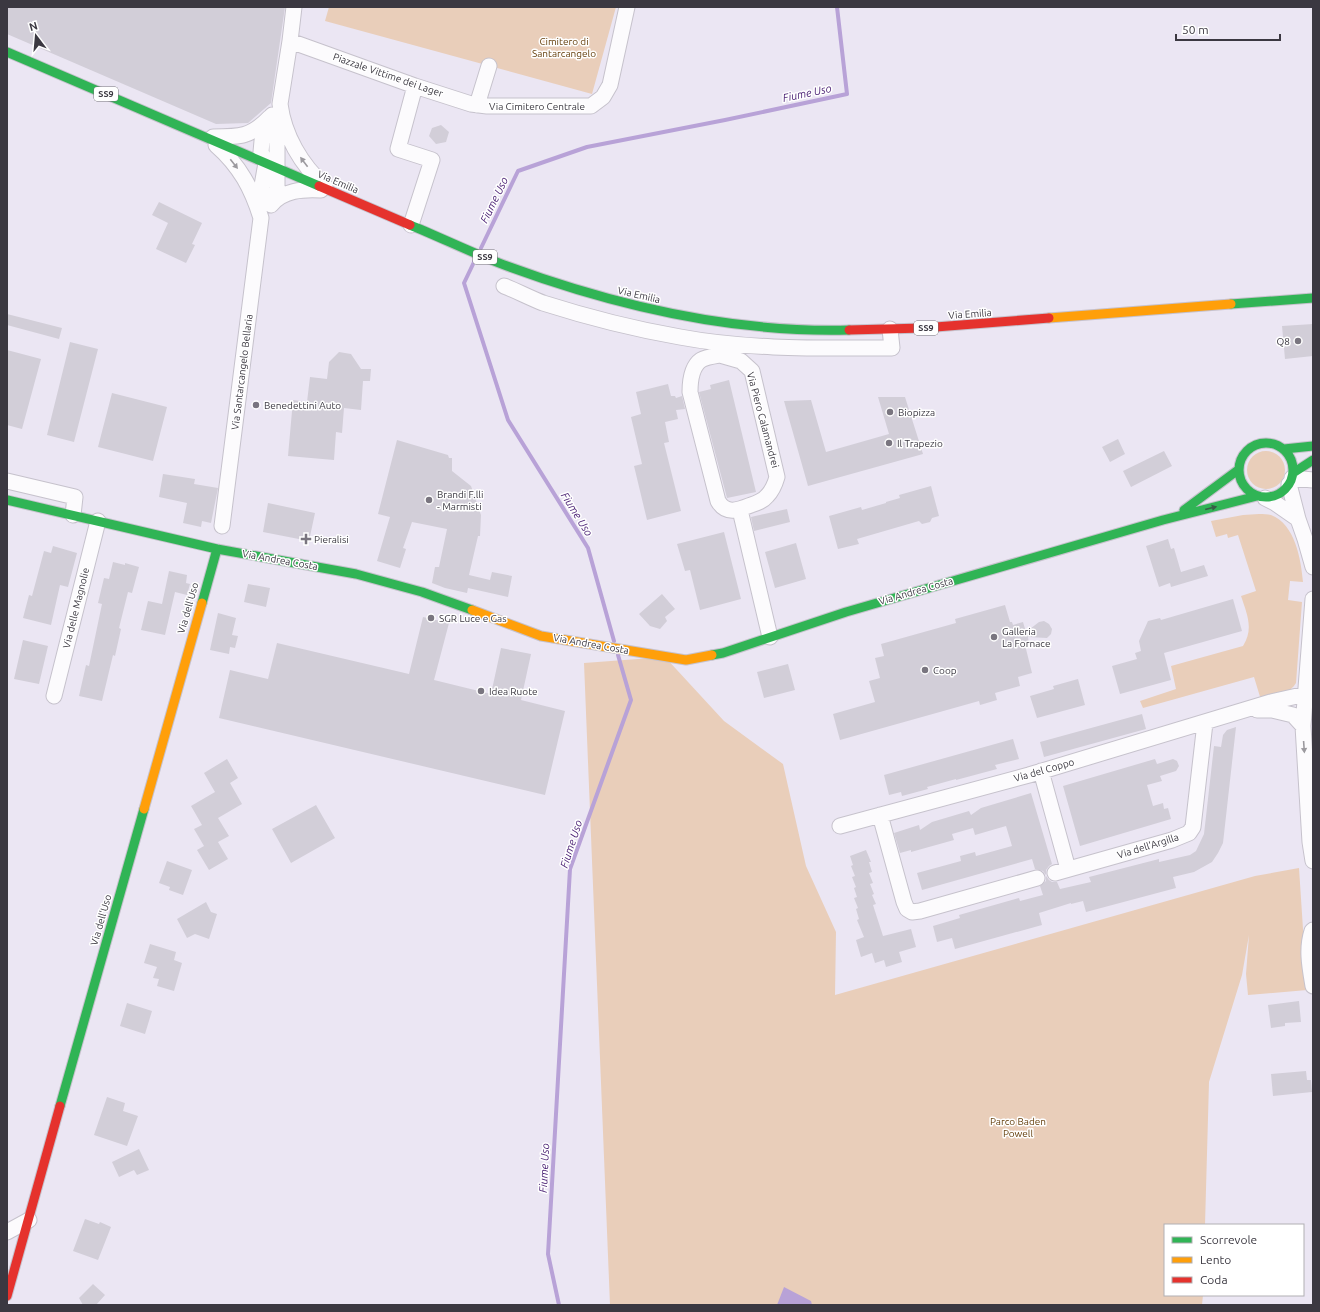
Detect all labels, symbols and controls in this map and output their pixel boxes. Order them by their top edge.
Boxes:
north arrow [16,16,56,56]
scale bar [1176,16,1280,42]
text: N [28,19,39,33]
text: 50 m [1182,23,1209,36]
park label: Cimitero di Santarcangelo [532,36,596,59]
street label: Piazzale Vittime dei Lager [332,51,445,99]
water label: Fiume Uso [782,82,833,104]
road number: SS9 [94,87,118,101]
street label: Via Cimitero Centrale [489,101,585,112]
one-way arrow [300,156,308,167]
one-way arrow [229,158,238,169]
street label: Via Emilia [316,168,360,196]
water label: Fiume Uso [478,175,510,225]
road number: SS9 [473,250,497,264]
street label: Via Emilia [617,285,661,305]
street label: Via Emilia [948,307,992,321]
street label: Via Santarcangelo Bellaria [229,313,255,431]
road number: SS9 [914,321,938,335]
place label: Q8 [1277,336,1290,347]
marker: Q8 [1293,336,1303,346]
street label: Via Piero Calamandrei [745,371,781,469]
marker: Benedettini Auto [251,400,261,410]
place label: Benedettini Auto [264,400,341,411]
marker: Biopizza [885,407,895,417]
place label: Biopizza [898,407,935,418]
marker: Il Trapezio [884,438,894,448]
place label: Il Trapezio [897,438,943,449]
place label: Brandi F.lli - Marmisti [437,489,483,512]
water label: Fiume Uso [559,490,595,538]
marker: Brandi F.lli - Marmisti [424,495,434,505]
one-way arrow [1205,505,1217,511]
marker: Pieralisi [301,534,311,544]
place label: Pieralisi [314,534,349,545]
street label: Via Andrea Costa [241,548,319,572]
street label: Via delle Magnolie [61,567,91,649]
street label: Via Andrea Costa [878,575,954,607]
street label: Via dell'Uso [175,581,201,635]
marker: SGR Luce e Gas [426,613,436,623]
place label: SGR Luce e Gas [439,613,507,624]
place label: Galleria La Fornace [1002,626,1050,649]
street label: Via Andrea Costa [552,632,630,656]
marker: Galleria La Fornace [989,632,999,642]
marker: Coop [920,665,930,675]
place label: Coop [933,665,957,676]
marker: Idea Ruote [476,686,486,696]
place label: Idea Ruote [489,686,538,697]
one-way arrow [1300,741,1307,753]
street label: Via del Coppo [1013,756,1076,784]
water label: Fiume Uso [558,819,584,869]
street label: Via dell'Argilla [1116,831,1180,861]
street label: Via dell'Uso [88,893,114,947]
park label: Parco Baden Powell [990,1116,1046,1139]
water label: Fiume Uso [537,1143,551,1193]
legend [1164,1224,1304,1296]
text: Scorrevole [1200,1233,1257,1246]
text: Lento [1200,1253,1231,1266]
text: Coda [1200,1273,1228,1286]

